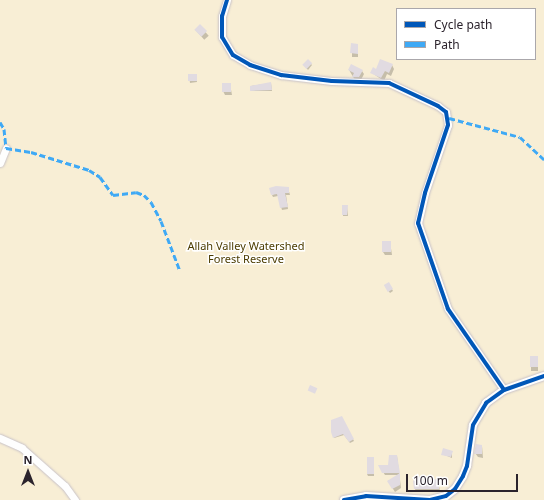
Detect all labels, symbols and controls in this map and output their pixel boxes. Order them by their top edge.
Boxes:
legend [396,8,536,60]
text: Cycle path [434,16,492,33]
text: Path [434,36,460,53]
park label: Allah Valley Watershed Forest Reserve [187,240,305,266]
north arrow [8,452,48,492]
text: N [24,452,32,467]
scale bar [408,466,520,492]
text: 100 m [413,472,448,489]

